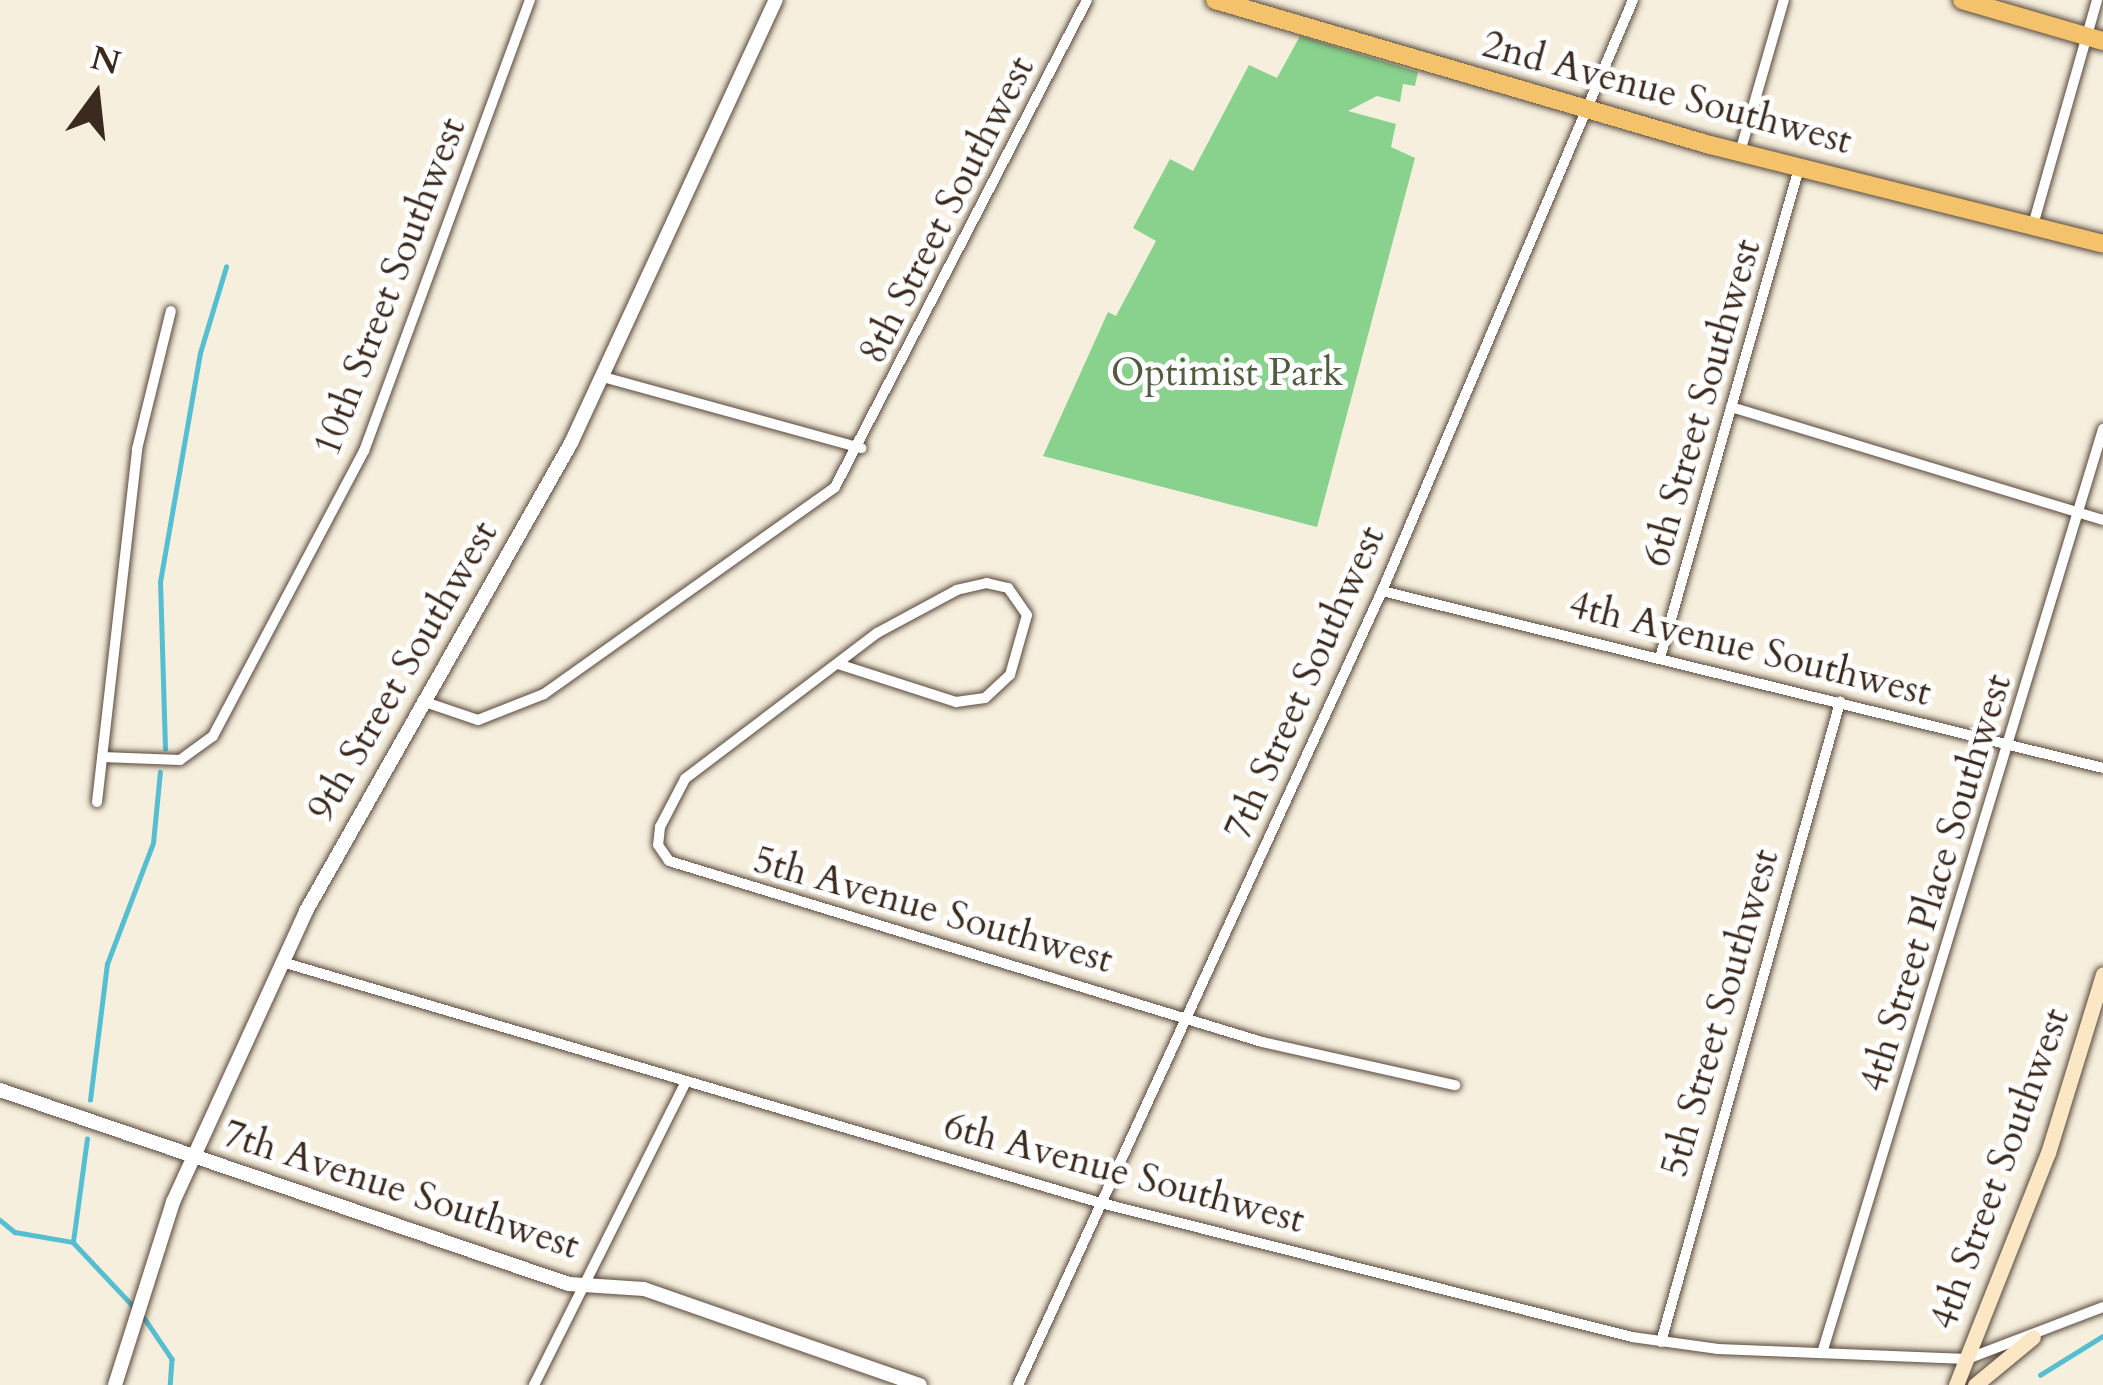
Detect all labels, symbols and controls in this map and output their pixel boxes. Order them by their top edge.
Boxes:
street label: 2nd Avenue Southwest [1477,21,1857,165]
text: N [86,35,125,86]
north arrow [36,36,156,156]
street label: 8th Street Southwest [849,49,1045,371]
street label: 10th Street Southwest [304,111,476,463]
street label: 6th Street Southwest [1633,234,1771,572]
park label: Optimist Park [1111,350,1343,396]
street label: 9th Street Southwest [298,513,508,829]
street label: 7th Street Southwest [1215,519,1395,847]
street label: 4th Avenue Southwest [1564,581,1936,717]
street label: 4th Street Place Southwest [1850,668,2022,1098]
street label: 5th Avenue Southwest [748,836,1118,984]
street label: 5th Street Southwest [1651,844,1789,1182]
street label: 4th Street Southwest [1920,1002,2080,1336]
street label: 6th Avenue Southwest [939,1102,1309,1244]
street label: 7th Avenue Southwest [217,1110,585,1270]

